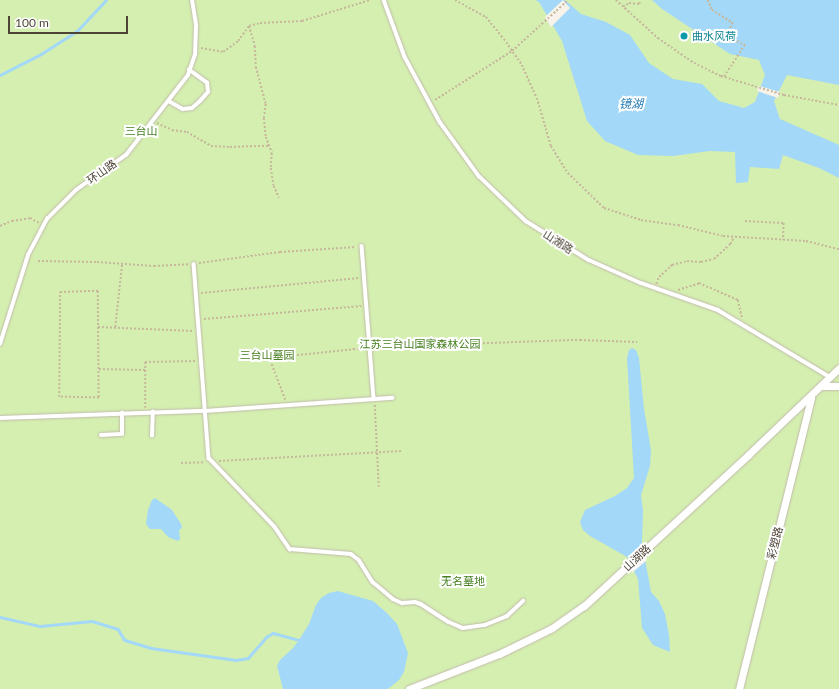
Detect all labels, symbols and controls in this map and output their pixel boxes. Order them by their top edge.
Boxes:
scale bar [10,8,130,34]
text: 100 m [15,15,49,30]
place label: 曲水风荷 [692,29,736,43]
marker: 曲水风荷 [679,31,689,41]
water label: 镜湖 [619,97,643,111]
park label: 三台山 [125,124,157,138]
street label: 环山路 [85,157,119,187]
street label: 山湖路 [541,228,575,256]
park label: 江苏三台山国家森林公园 [360,337,480,351]
park label: 三台山墓园 [240,348,294,362]
street label: 彩塑路 [765,525,785,561]
street label: 山湖路 [620,542,654,574]
park label: 无名墓地 [441,574,485,588]

